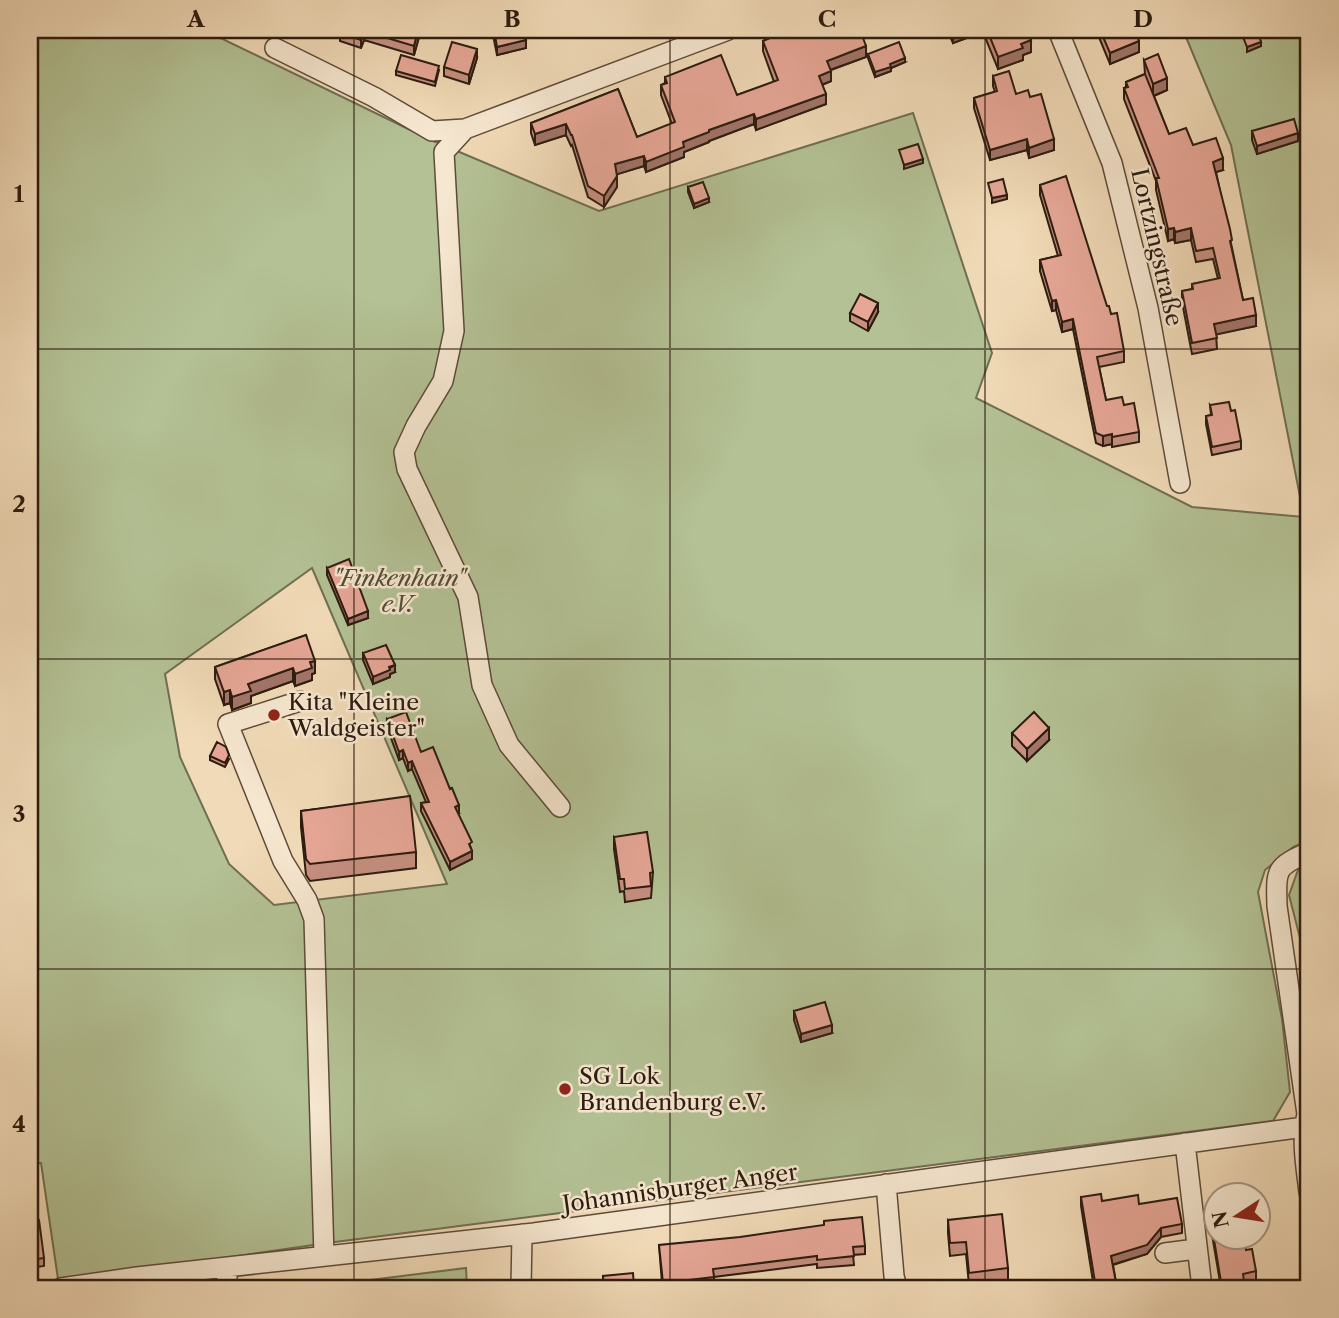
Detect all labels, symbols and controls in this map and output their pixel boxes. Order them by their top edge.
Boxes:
text: A [186,5,206,33]
text: B [503,5,521,33]
text: C [818,5,836,33]
text: D [1133,5,1153,33]
street label: Lortzingstraße [1125,165,1189,329]
text: 1 [14,180,25,208]
text: 2 [12,490,26,518]
park label: "Finkenhain" e.V. [332,564,469,618]
place label: Kita "Kleine Waldgeister" [287,688,425,742]
marker: Kita "Kleine Waldgeister" [266,707,282,723]
text: 3 [13,800,26,828]
place label: SG Lok Brandenburg e.V. [579,1062,766,1116]
marker: SG Lok Brandenburg e.V. [557,1081,573,1097]
text: 4 [12,1110,26,1138]
street label: Johannisburger Anger [558,1158,800,1219]
north arrow [1202,1182,1272,1252]
text: N [1208,1209,1234,1230]

